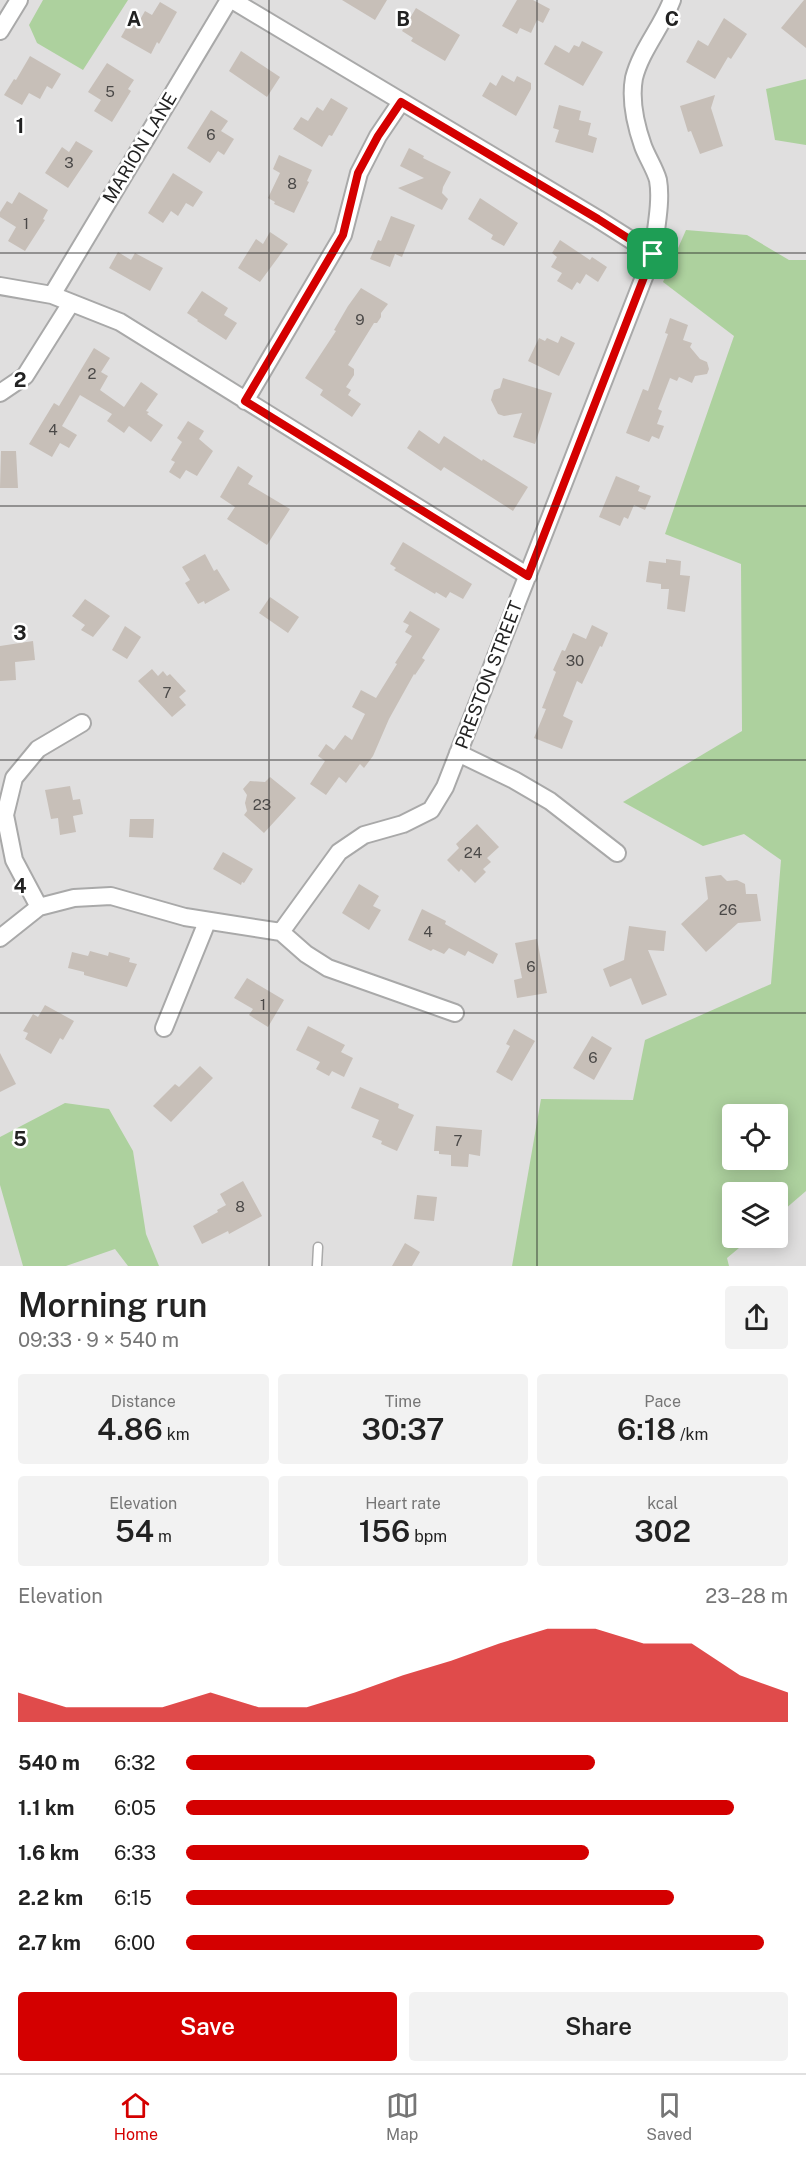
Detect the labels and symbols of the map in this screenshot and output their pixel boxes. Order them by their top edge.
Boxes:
text: A [127,7,141,31]
text: B [396,7,410,31]
text: C [665,7,679,31]
house number: 5 [105,83,115,100]
street label: MARION LANE [98,89,181,207]
text: 1 [16,114,24,138]
house number: 6 [206,126,216,143]
house number: 3 [64,154,74,171]
house number: 8 [287,175,297,192]
house number: 1 [23,215,29,232]
pin [627,228,678,279]
house number: 9 [355,311,365,328]
house number: 2 [88,365,97,382]
text: 2 [14,368,26,392]
house number: 4 [48,421,58,438]
street label: PRESTON STREET [451,598,526,752]
text: 3 [13,621,27,645]
house number: 30 [566,652,584,669]
house number: 7 [162,684,172,701]
house number: 23 [253,796,271,813]
house number: 24 [464,844,482,861]
text: 4 [13,874,27,898]
house number: 26 [719,901,737,918]
house number: 4 [423,923,433,940]
house number: 6 [526,958,536,975]
house number: 1 [260,996,266,1013]
house number: 6 [588,1049,598,1066]
text: 5 [13,1127,27,1151]
house number: 7 [453,1132,463,1149]
house number: 8 [235,1198,245,1215]

